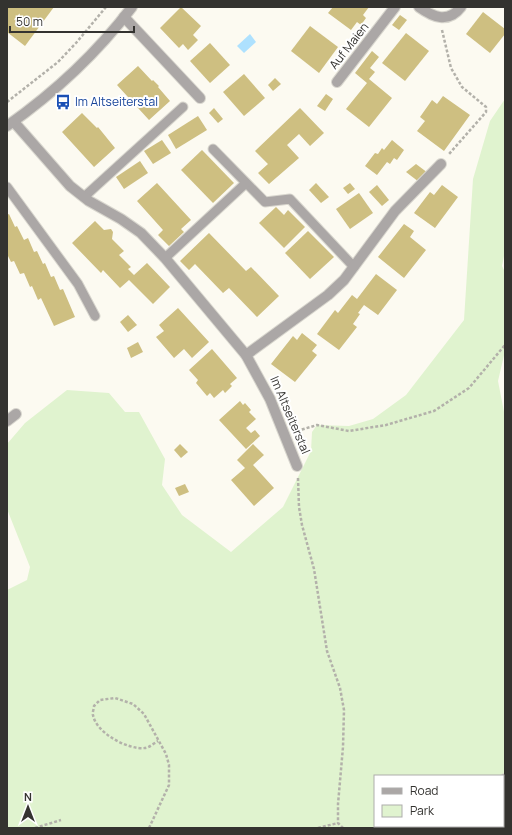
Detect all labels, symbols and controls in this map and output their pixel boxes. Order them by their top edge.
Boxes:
scale bar [10,8,134,34]
text: 50 m [16,13,43,30]
street label: Auf Maien [325,19,372,73]
bus stop icon: Im Altseiterstal [54,93,72,111]
place label: Im Altseiterstal [75,93,158,110]
street label: Im Altseiterstal [266,373,314,456]
legend [374,775,504,827]
text: Road [410,782,438,799]
north arrow [8,787,48,827]
text: N [24,789,32,804]
text: Park [410,802,435,819]

